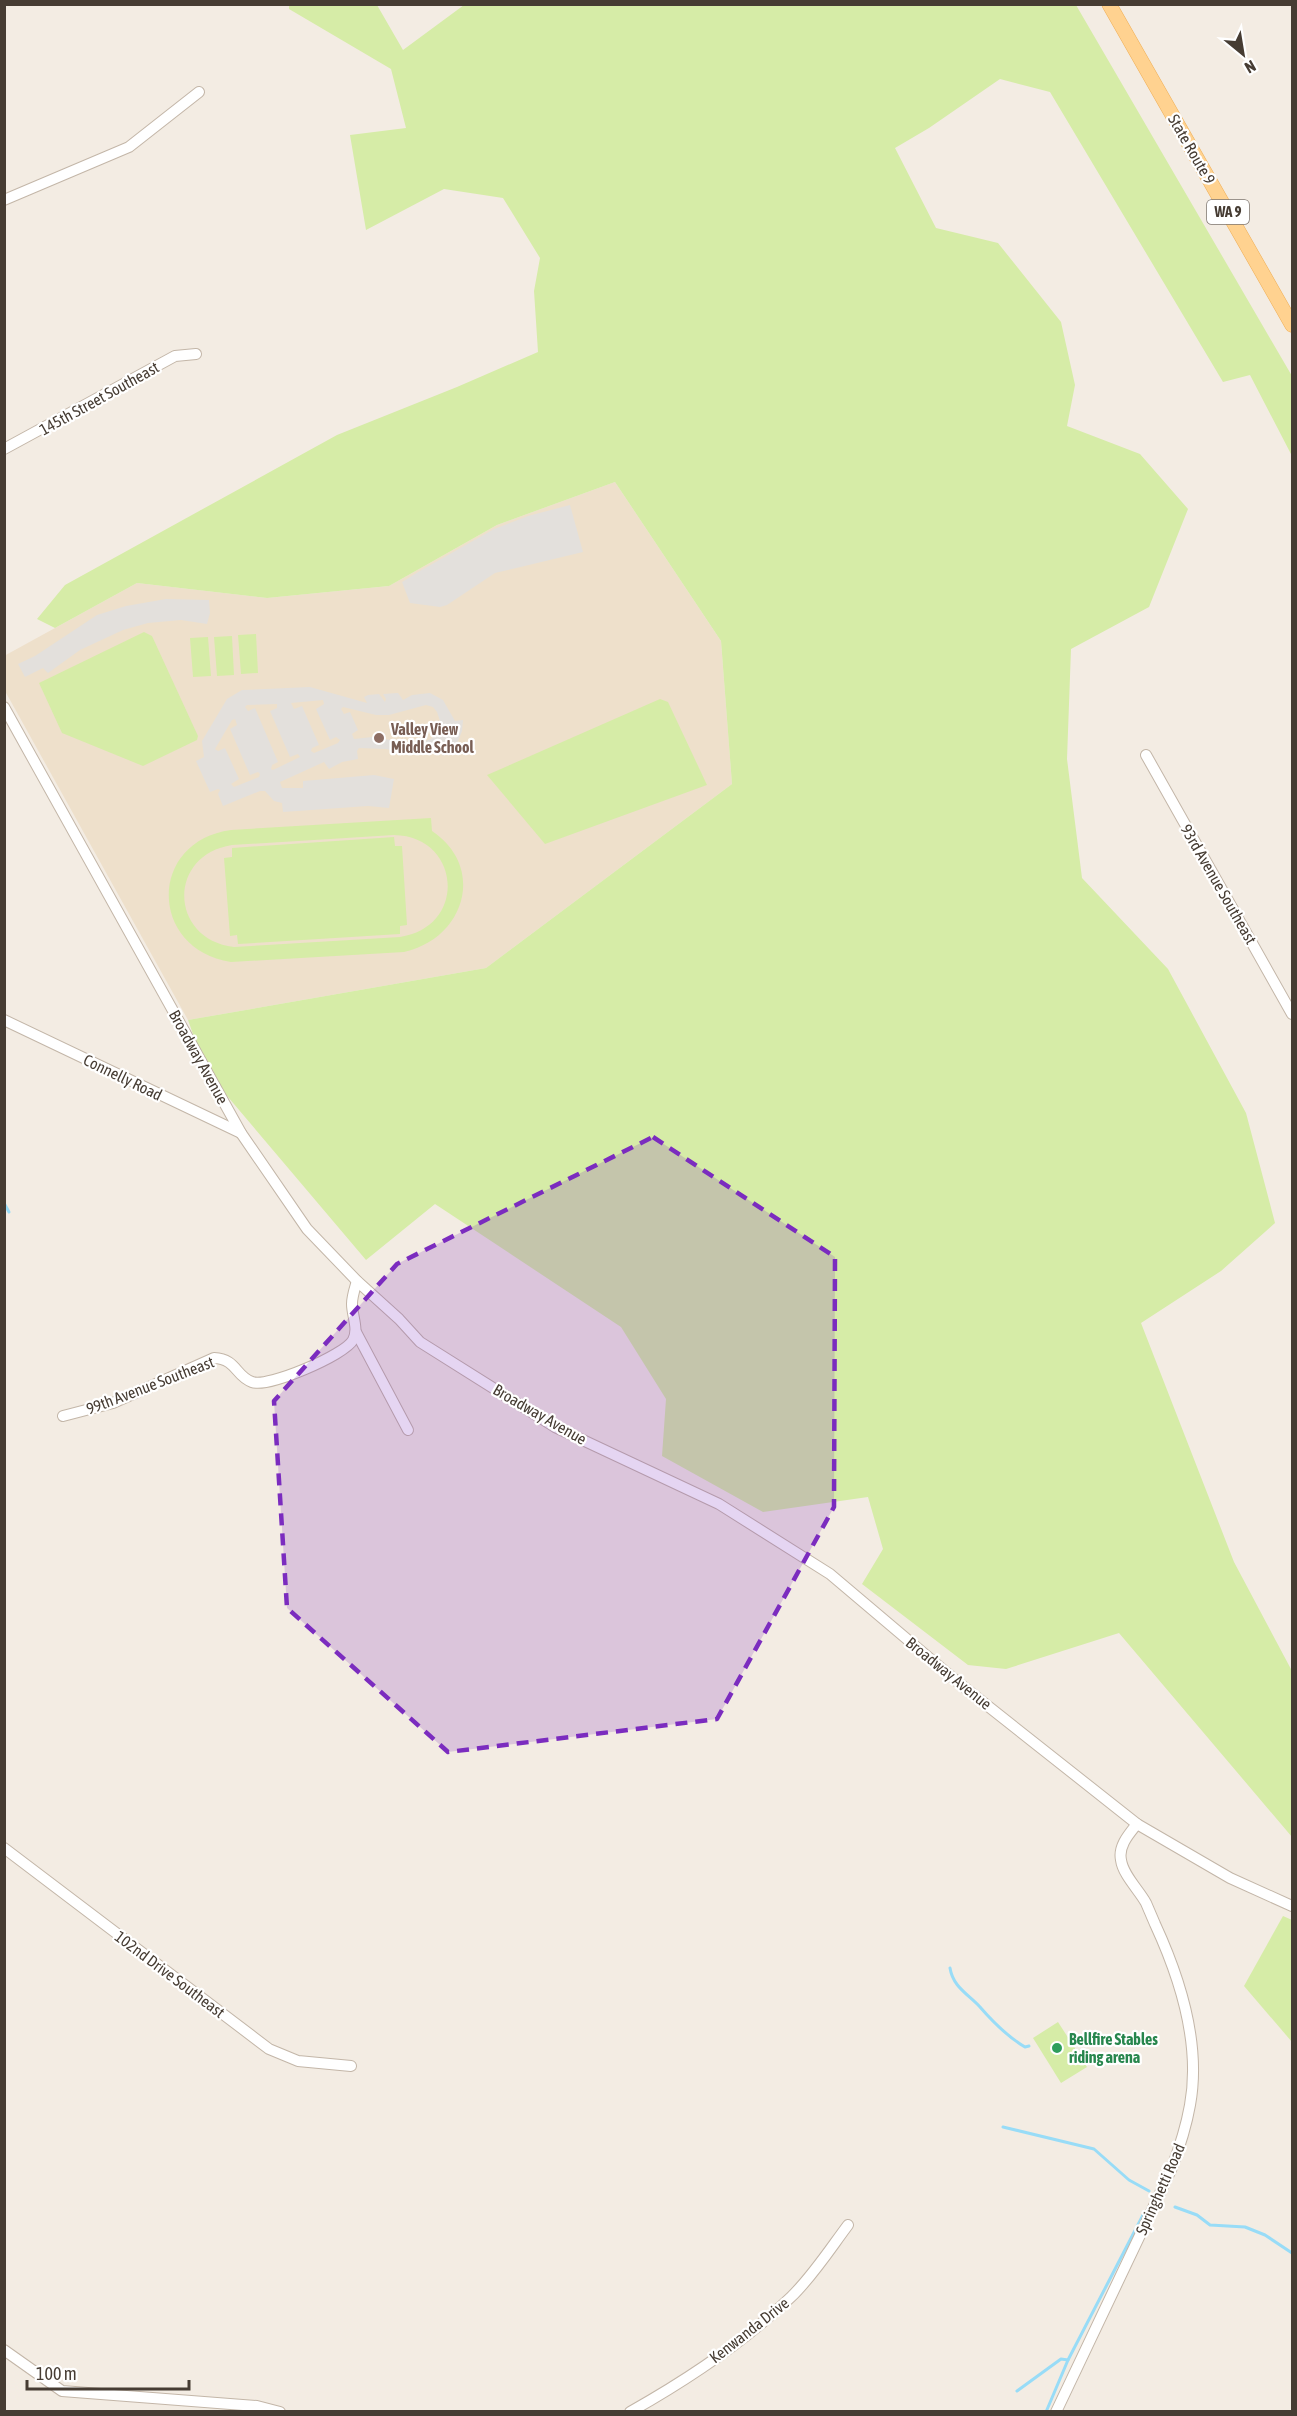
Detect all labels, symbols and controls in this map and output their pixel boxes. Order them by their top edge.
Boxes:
north arrow [1213,24,1273,84]
text: N [1242,57,1259,77]
street label: State Route 9 [1165,111,1219,187]
road number: WA 9 [1207,200,1249,224]
street label: 145th Street Southeast [36,358,162,438]
place label: Valley View Middle School [390,720,475,756]
marker: Valley View Middle School [372,731,386,745]
street label: 93rd Avenue Southeast [1177,821,1261,947]
street label: Broadway Avenue [165,1007,232,1108]
street label: Connelly Road [80,1050,165,1105]
street label: 99th Avenue Southeast [84,1352,217,1418]
street label: Broadway Avenue [490,1380,590,1449]
street label: Broadway Avenue [902,1633,995,1714]
street label: 102nd Drive Southeast [112,1927,229,2021]
place label: Bellfire Stables riding arena [1069,2030,1158,2066]
marker: Bellfire Stables riding arena [1050,2041,1064,2055]
street label: Springhetti Road [1132,2141,1189,2238]
street label: Kenwanda Drive [706,2294,792,2366]
scale bar [27,2353,189,2391]
text: 100 m [36,2363,77,2384]

